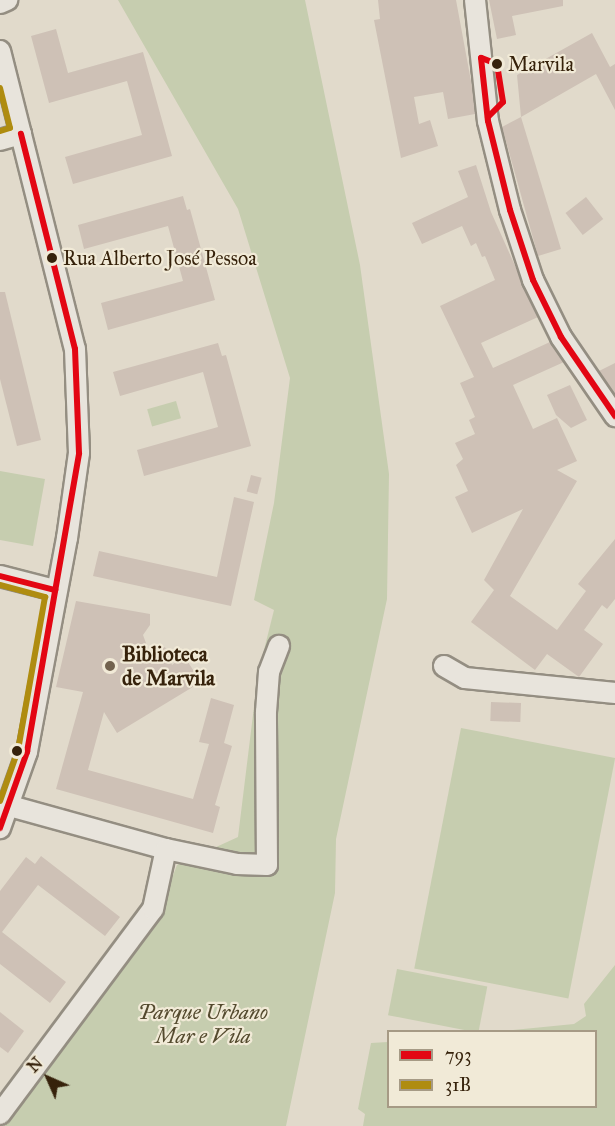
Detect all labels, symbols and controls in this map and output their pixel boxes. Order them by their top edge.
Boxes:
place label: Marvila [508,52,574,76]
marker: Marvila [491,58,503,70]
place label: Rua Alberto José Pessoa [63,246,257,270]
marker: Rua Alberto José Pessoa [46,252,58,264]
place label: Biblioteca de Marvila [122,641,215,691]
marker: Biblioteca de Marvila [103,659,117,673]
unlabelled marker [11,745,23,757]
park label: Parque Urbano Mar e Vila [138,999,268,1049]
legend [387,1030,597,1108]
text: 793 [445,1044,471,1066]
north arrow [18,1048,78,1108]
text: N [23,1053,46,1076]
text: 31B [445,1074,471,1096]

